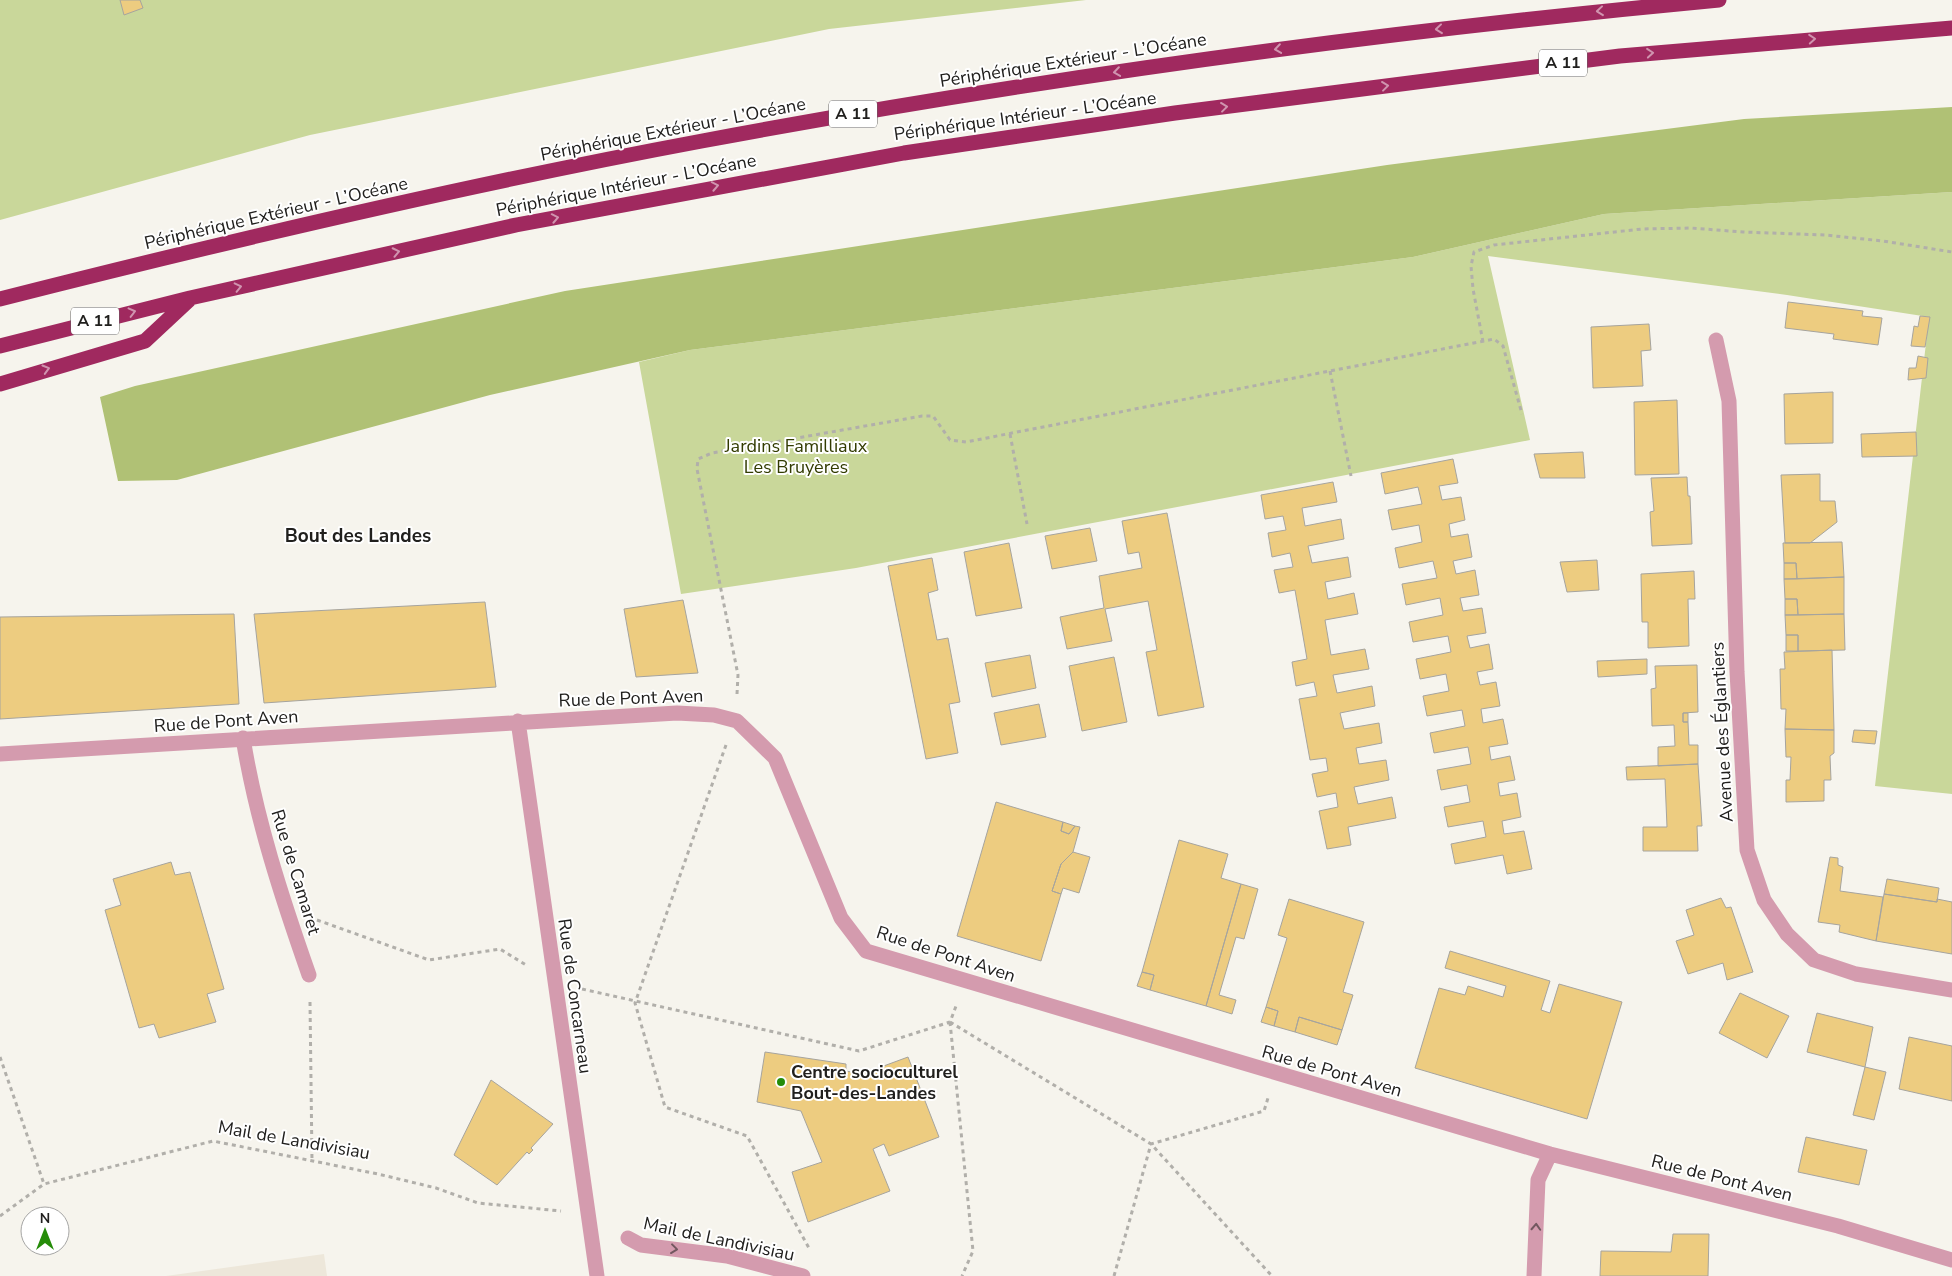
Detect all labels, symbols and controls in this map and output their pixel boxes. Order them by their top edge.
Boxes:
one-way arrow [1596,5,1604,16]
one-way arrow [1435,23,1443,34]
street label: Périphérique Extérieur - L’Océane [938,27,1208,93]
one-way arrow [1808,34,1816,45]
one-way arrow [1273,44,1282,54]
one-way arrow [1647,48,1655,59]
road number: A 11 [1539,49,1587,76]
one-way arrow [1112,66,1120,77]
one-way arrow [1381,81,1389,92]
street label: Périphérique Intérieur - L’Océane [892,86,1158,146]
street label: Périphérique Extérieur - L’Océane [538,91,808,167]
road number: A 11 [829,100,877,128]
one-way arrow [1220,102,1228,113]
street label: Périphérique Intérieur - L’Océane [494,148,758,222]
street label: Périphérique Extérieur - L’Océane [142,171,410,255]
one-way arrow [710,182,719,192]
one-way arrow [551,213,560,223]
one-way arrow [392,247,401,258]
one-way arrow [233,283,242,293]
one-way arrow [128,307,137,318]
road number: A 11 [71,308,119,334]
one-way arrow [42,364,51,375]
park label: Jardins Familliaux Les Bruyères [724,434,868,479]
district label: Bout des Landes [285,523,431,549]
street label: Avenue des Églantiers [1705,641,1739,823]
street label: Rue de Pont Aven [558,683,704,713]
street label: Rue de Pont Aven [153,704,299,738]
street label: Rue de Camaret [266,807,327,938]
street label: Rue de Concarneau [552,917,598,1075]
street label: Rue de Pont Aven [873,920,1019,988]
street label: Rue de Pont Aven [1259,1040,1405,1102]
place label: Centre socioculturel Bout-des-Landes [791,1060,958,1105]
marker: Centre socioculturel Bout-des-Landes [775,1076,787,1088]
street label: Mail de Landivisiau [216,1115,372,1165]
street label: Rue de Pont Aven [1649,1149,1795,1207]
north arrow [20,1206,70,1256]
text: N [40,1209,50,1228]
street label: Mail de Landivisiau [641,1211,797,1267]
one-way arrow [1531,1223,1541,1231]
one-way arrow [671,1243,679,1254]

